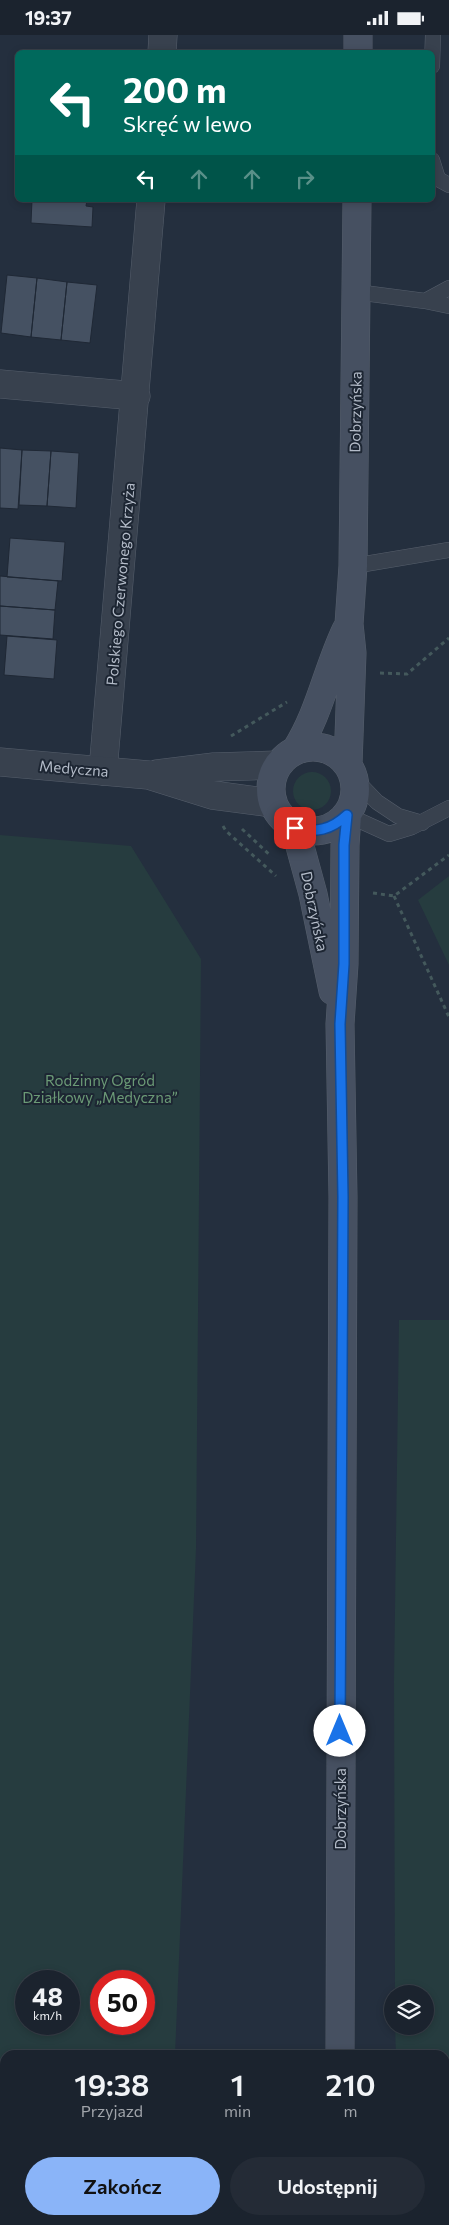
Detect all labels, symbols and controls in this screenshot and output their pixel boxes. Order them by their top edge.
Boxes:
text: 19:37 [25,6,72,29]
text: 200 m [123,67,226,110]
icon: left [40,70,105,135]
text: Skręć w lewo [123,110,252,137]
icon: left [132,165,160,193]
icon: ahead [185,165,213,193]
icon: ahead [238,165,266,193]
icon: right [291,165,319,193]
street label: Dobrzyńska [345,371,365,453]
street label: Polskiego Czerwonego Krzyża [102,482,138,686]
street label: Medyczna [38,756,110,780]
pin [274,807,316,849]
icon: arrive [281,814,309,842]
street label: Dobrzyńska [298,869,332,953]
park label: Rodzinny Ogród Działkowy „Medyczna” [22,1071,178,1106]
position arrow [313,1704,365,1756]
street label: Dobrzyńska [331,1768,349,1850]
speed limit sign: 50 [90,1970,155,2035]
text: 48 [32,1981,63,2011]
map controls [384,1985,434,2035]
button: layers [384,1985,434,2035]
text: km/h [33,2008,62,2022]
text: 19:38 [74,2065,150,2102]
text: 1 [231,2065,244,2102]
text: 210 [326,2065,376,2102]
text: Przyjazd [81,2101,143,2120]
text: min [224,2101,251,2120]
text: m [344,2101,358,2120]
button: Zakończ [25,2157,220,2215]
button: Udostępnij [230,2157,425,2215]

